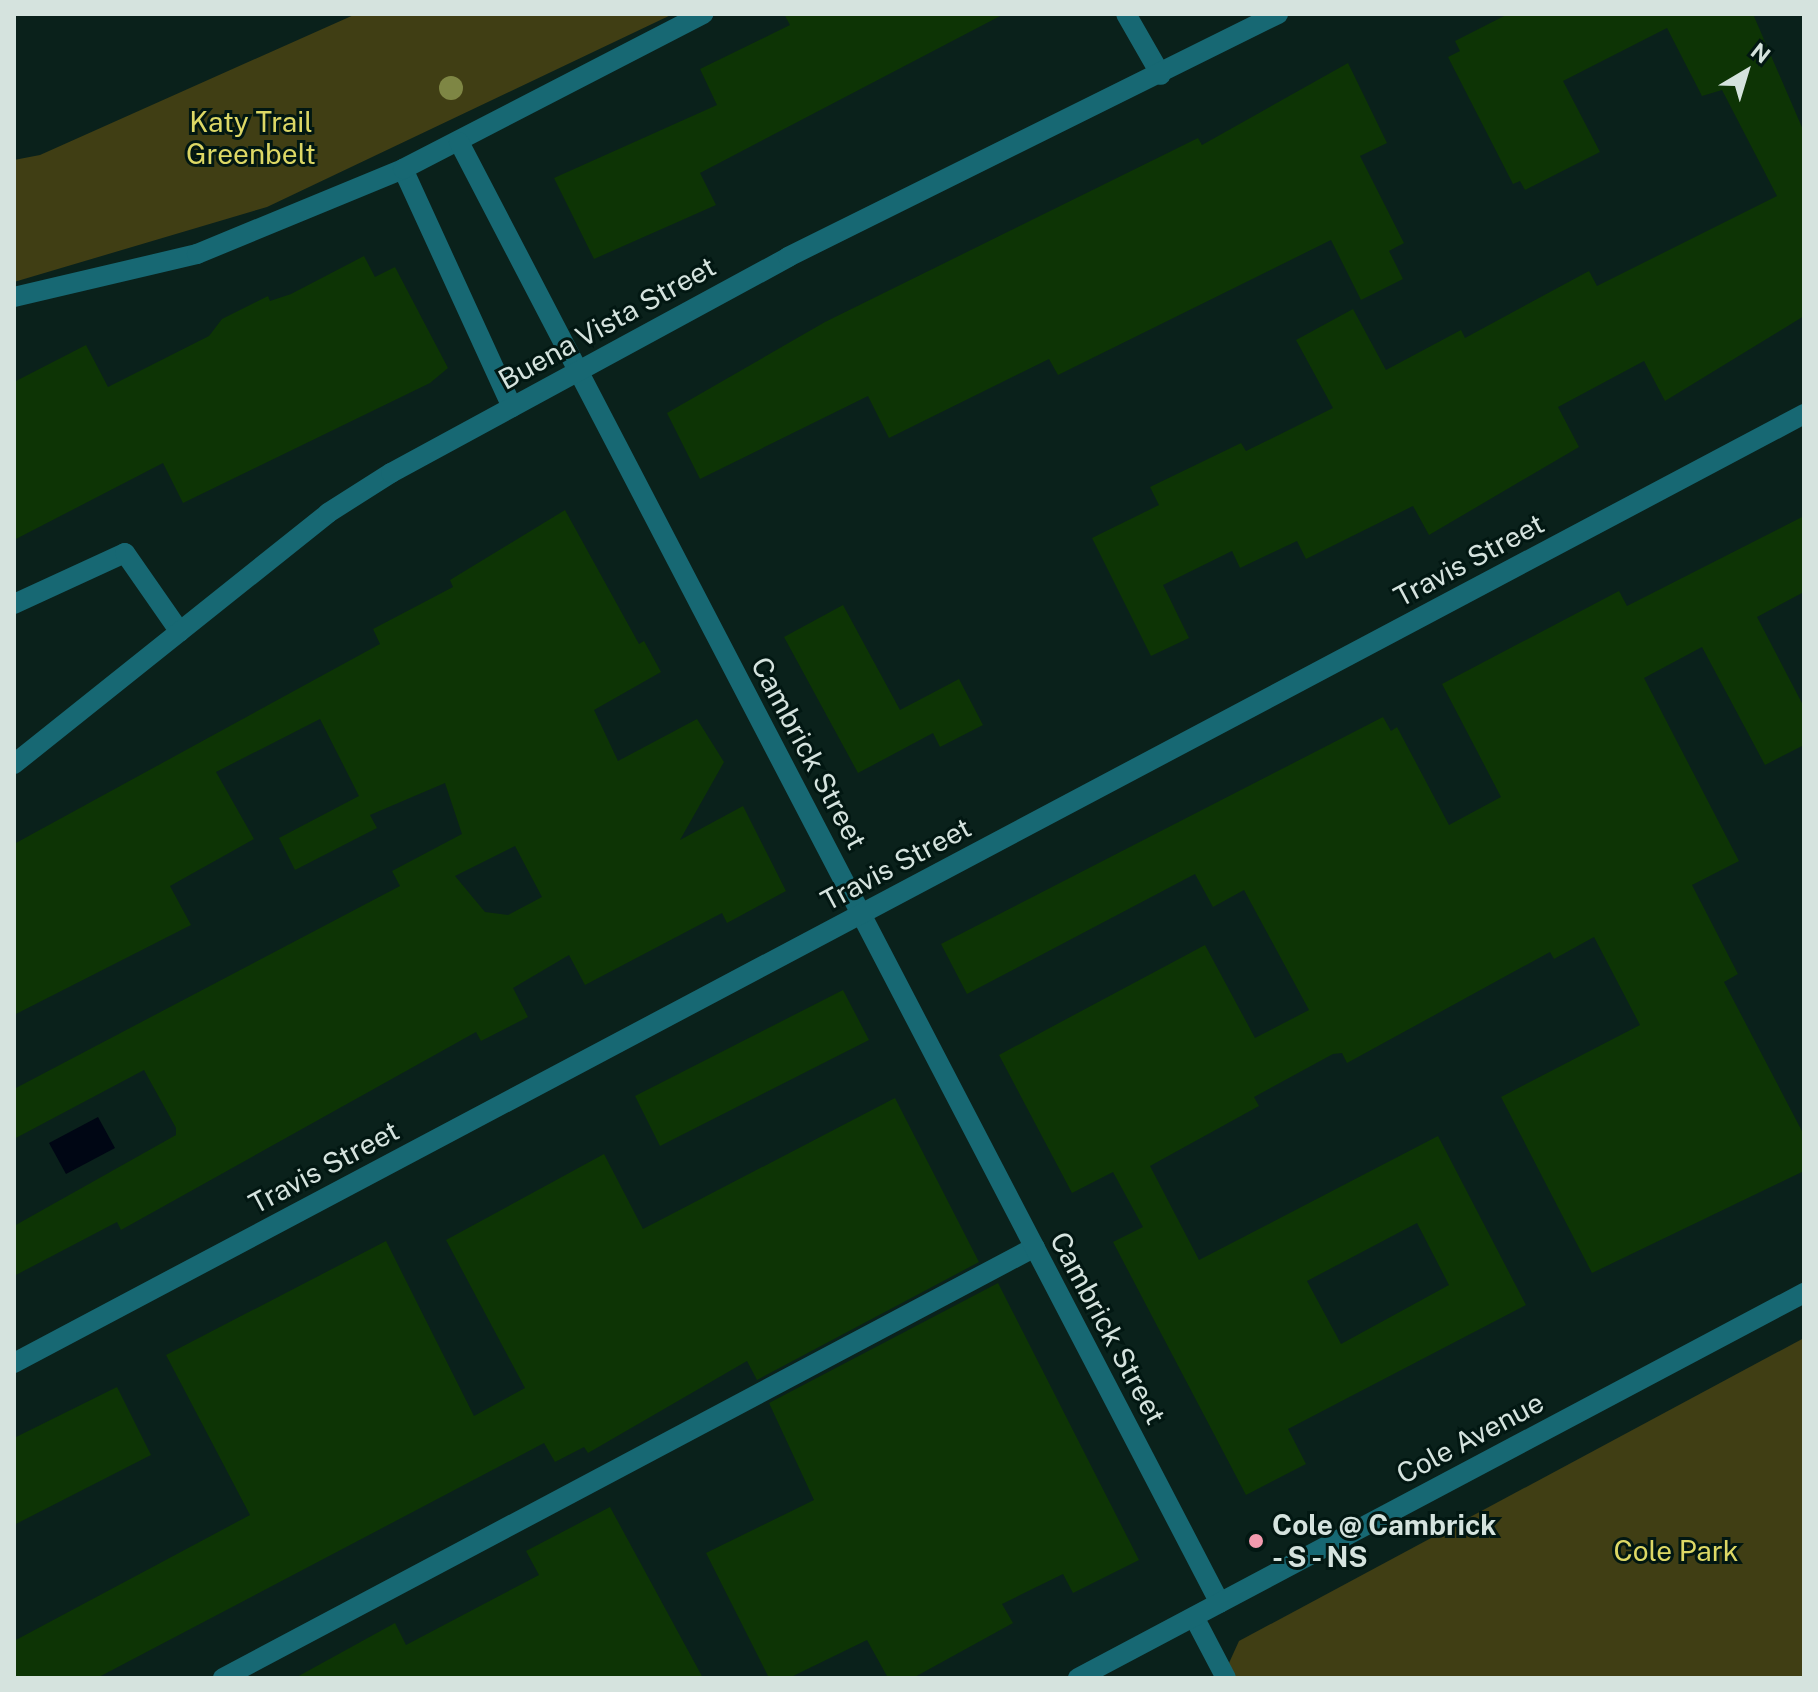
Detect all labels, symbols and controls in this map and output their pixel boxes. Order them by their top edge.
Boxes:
north arrow [1706,32,1786,112]
text: N [1746,38,1776,69]
park label: Katy Trail Greenbelt [186,105,316,171]
street label: Buena Vista Street [492,249,722,397]
street label: Travis Street [1388,506,1550,614]
street label: Cambrick Street [744,651,874,855]
street label: Travis Street [815,810,977,918]
street label: Travis Street [243,1113,405,1221]
street label: Cambrick Street [1043,1226,1173,1430]
street label: Cole Avenue [1391,1385,1549,1491]
place label: Cole @ Cambrick - S - NS [1272,1508,1497,1574]
marker: Cole @ Cambrick - S - NS [1247,1532,1265,1550]
park label: Cole Park [1613,1534,1739,1568]

